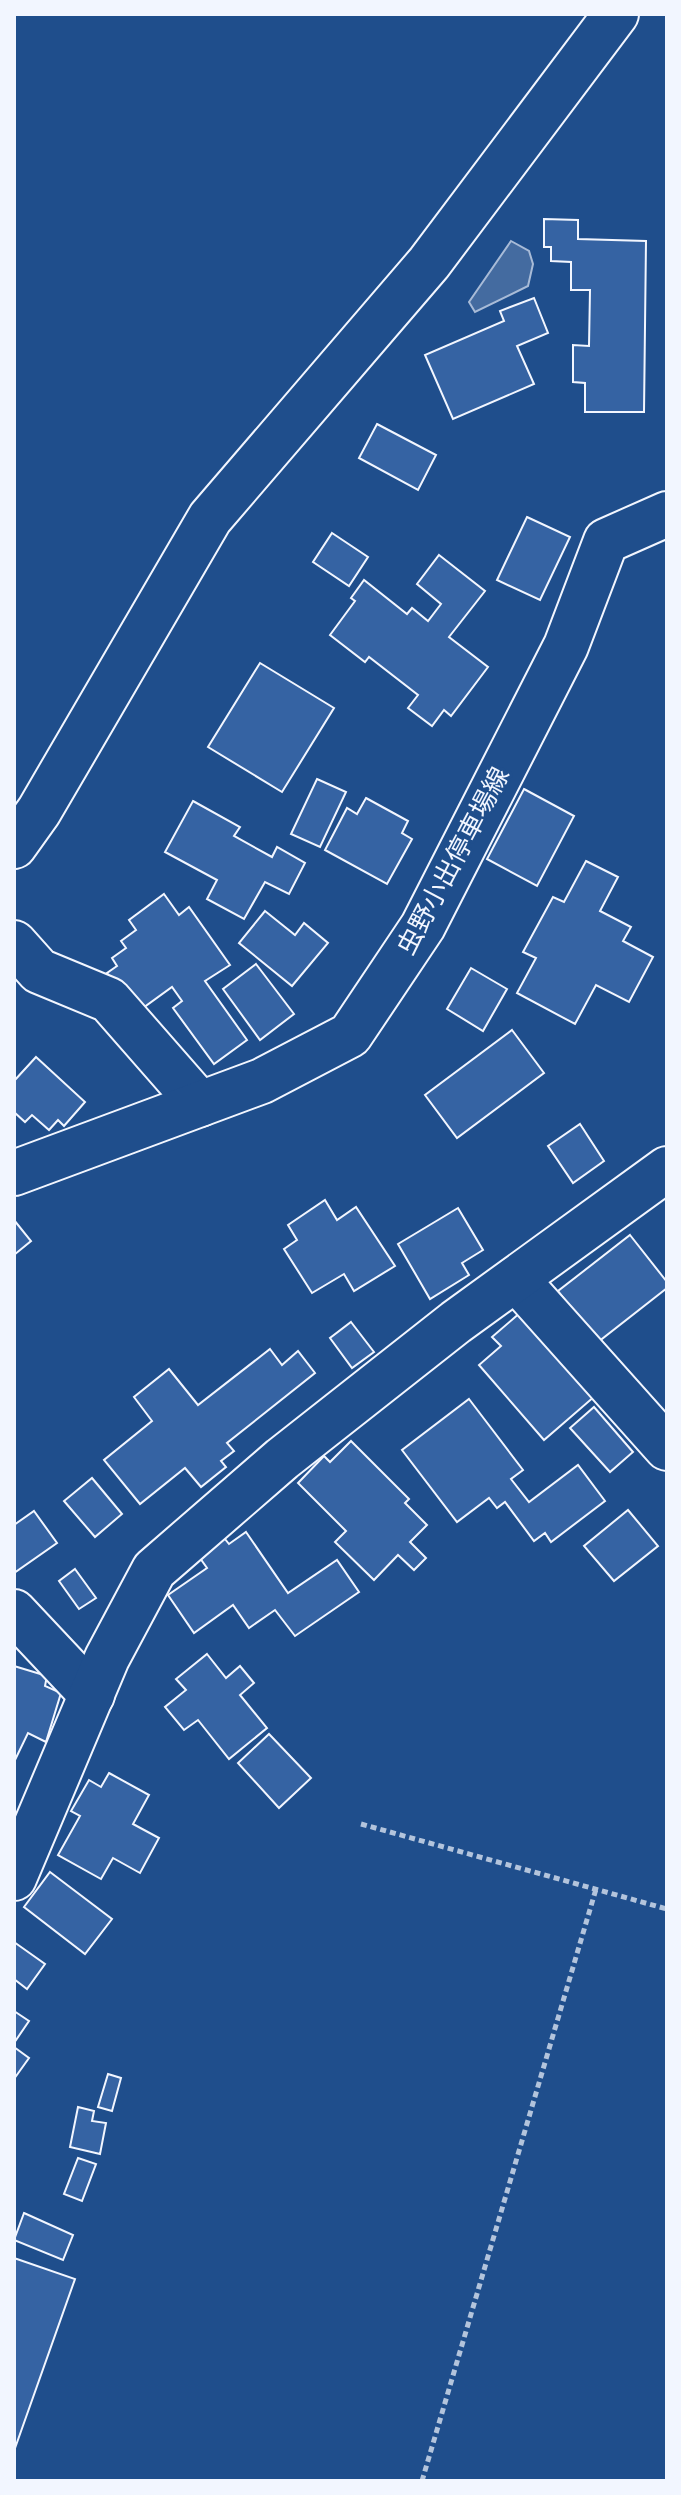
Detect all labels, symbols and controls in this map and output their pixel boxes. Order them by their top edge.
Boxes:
street label: 虫野小出停車場線 [389,761,517,961]

